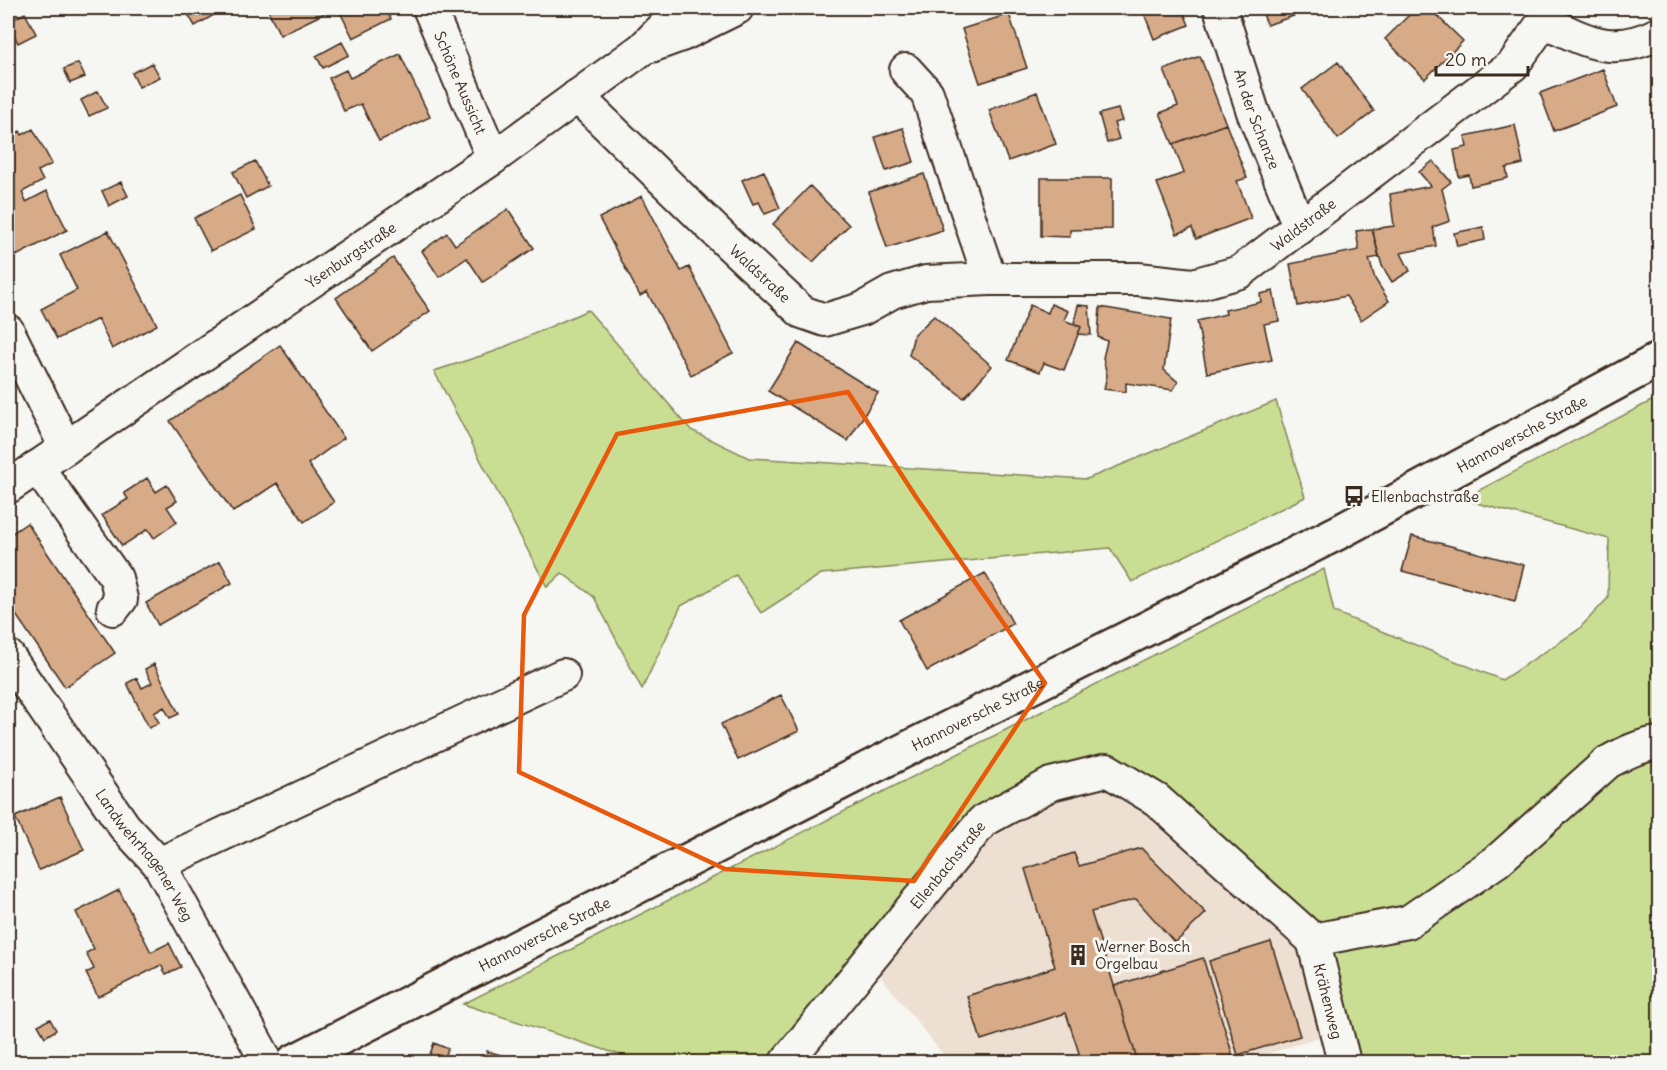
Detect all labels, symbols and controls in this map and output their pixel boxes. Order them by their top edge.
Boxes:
street label: Schöne Aussicht [430,28,491,137]
scale bar [1436,39,1528,77]
text: 20 m [1445,48,1487,71]
street label: An der Schanze [1230,66,1285,172]
street label: Waldstraße [1267,194,1339,255]
street label: Ysenburgstraße [302,217,399,292]
street label: Waldstraße [726,240,795,306]
street label: Hannoversche Straße [1453,391,1590,477]
bus stop icon: Ellenbachstraße [1342,484,1366,508]
place label: Ellenbachstraße [1371,487,1479,506]
street label: Hannoversche Straße [908,672,1047,755]
street label: Landwehrhagener Weg [92,785,198,925]
street label: Ellenbachstraße [906,817,989,912]
street label: Hannoversche Straße [475,892,613,975]
place label: Werner Bosch Orgelbau [1095,937,1190,973]
building icon: Werner Bosch Orgelbau [1066,943,1090,967]
street label: Krähenweg [1310,961,1347,1041]

